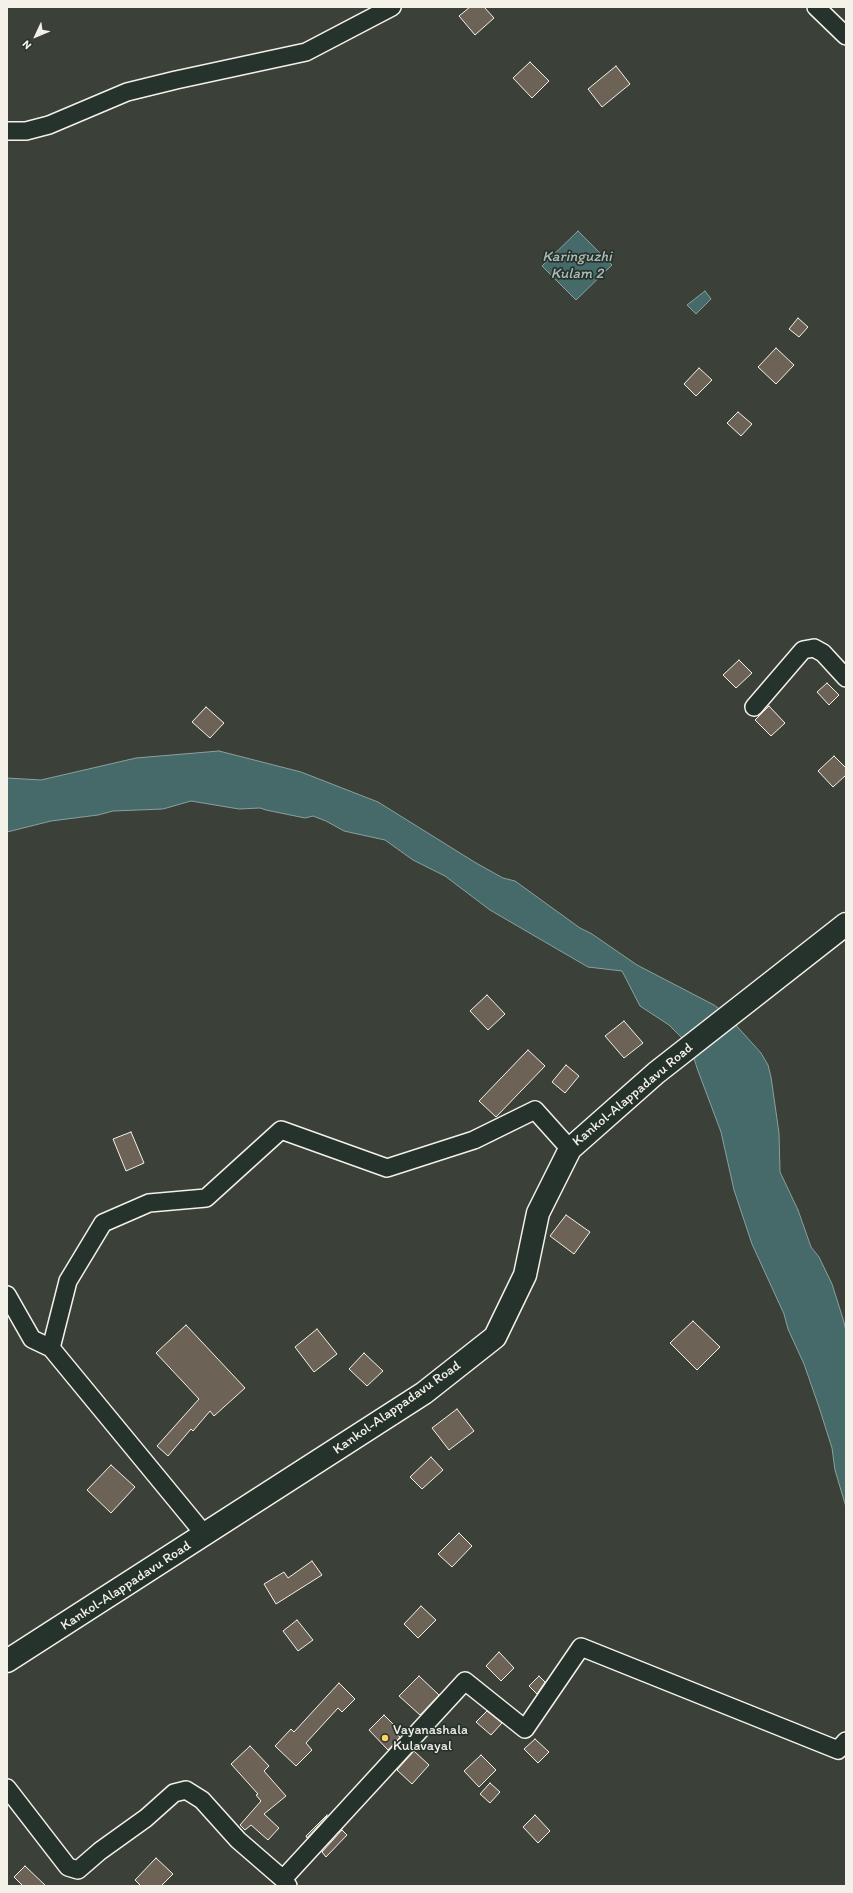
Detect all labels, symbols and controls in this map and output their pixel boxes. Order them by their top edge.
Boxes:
north arrow [16,16,56,56]
text: N [20,37,34,52]
water label: Karinguzhi Kulam 2 [542,248,612,283]
street label: Kankol-Alappadavu Road [569,1040,697,1150]
street label: Kankol-Alappadavu Road [330,1358,464,1458]
street label: Kankol-Alappadavu Road [58,1538,194,1634]
place label: Vayanashala Kulavayal [393,1722,468,1754]
marker: Vayanashala Kulavayal [380,1733,390,1743]

